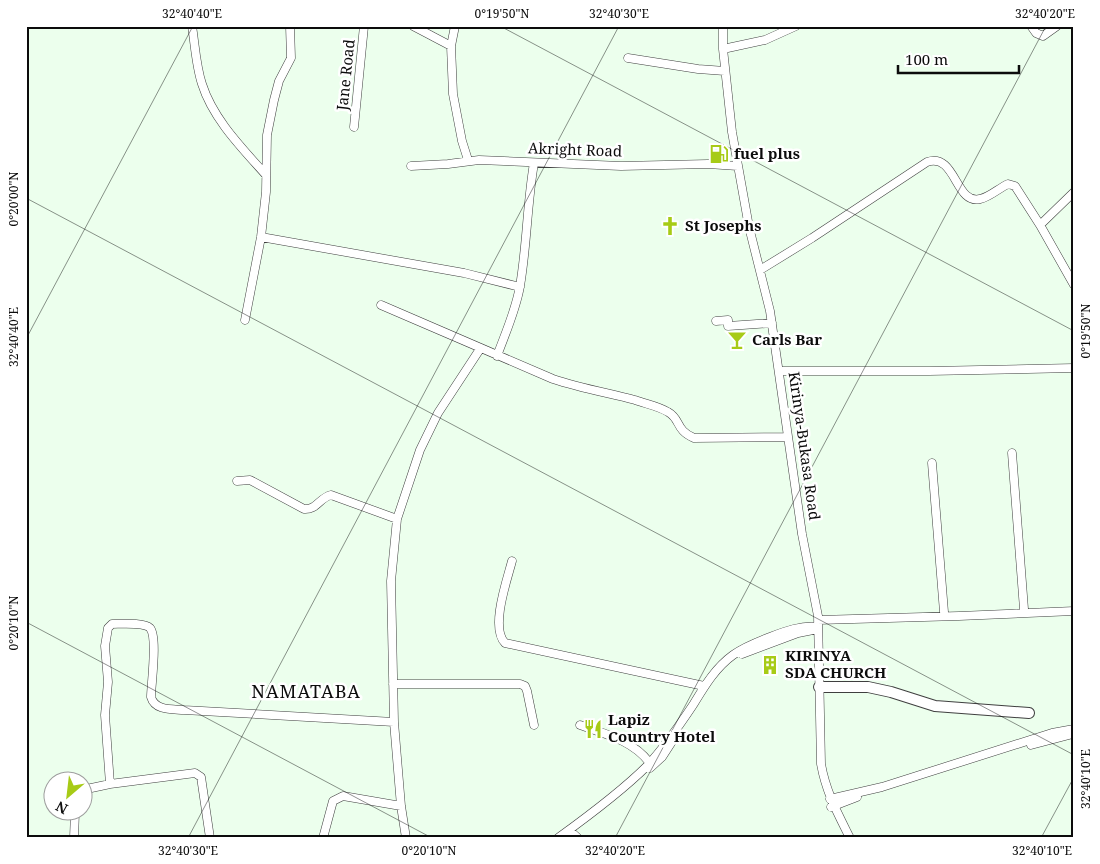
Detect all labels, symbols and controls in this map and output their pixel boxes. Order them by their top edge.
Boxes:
text: 32°40'40"E [162,5,222,22]
text: 0°19'50"N [474,5,530,22]
text: 32°40'30"E [589,5,649,22]
text: 32°40'20"E [1015,5,1075,22]
street label: Jane Road [331,38,359,113]
scale bar [898,42,1019,74]
text: 100 m [905,49,948,69]
street label: Akright Road [528,137,622,161]
fuel station icon: fuel plus [708,143,730,165]
place label: fuel plus [734,143,800,163]
text: 0°20'00"N [5,171,22,227]
church icon: St Josephs [659,215,681,237]
place label: St Josephs [685,215,762,235]
text: 0°19'50"N [1077,303,1094,359]
text: 32°40'40"E [5,307,22,367]
bar icon: Carls Bar [726,329,748,351]
place label: Carls Bar [752,329,822,349]
street label: Kirinya-Bukasa Road [785,370,825,521]
text: 0°20'10"N [5,595,22,651]
place label: KIRINYA SDA CHURCH [785,645,886,682]
building icon: KIRINYA SDA CHURCH [759,654,781,676]
district label: NAMATABA [251,679,361,703]
place label: Lapiz Country Hotel [608,709,716,746]
restaurant icon: Lapiz Country Hotel [582,718,604,740]
text: 32°40'10"E [1077,749,1094,809]
north arrow [42,772,92,822]
text: N [52,797,71,819]
text: 32°40'30"E [158,842,218,859]
text: 0°20'10"N [401,842,457,859]
text: 32°40'20"E [585,842,645,859]
text: 32°40'10"E [1012,842,1072,859]

